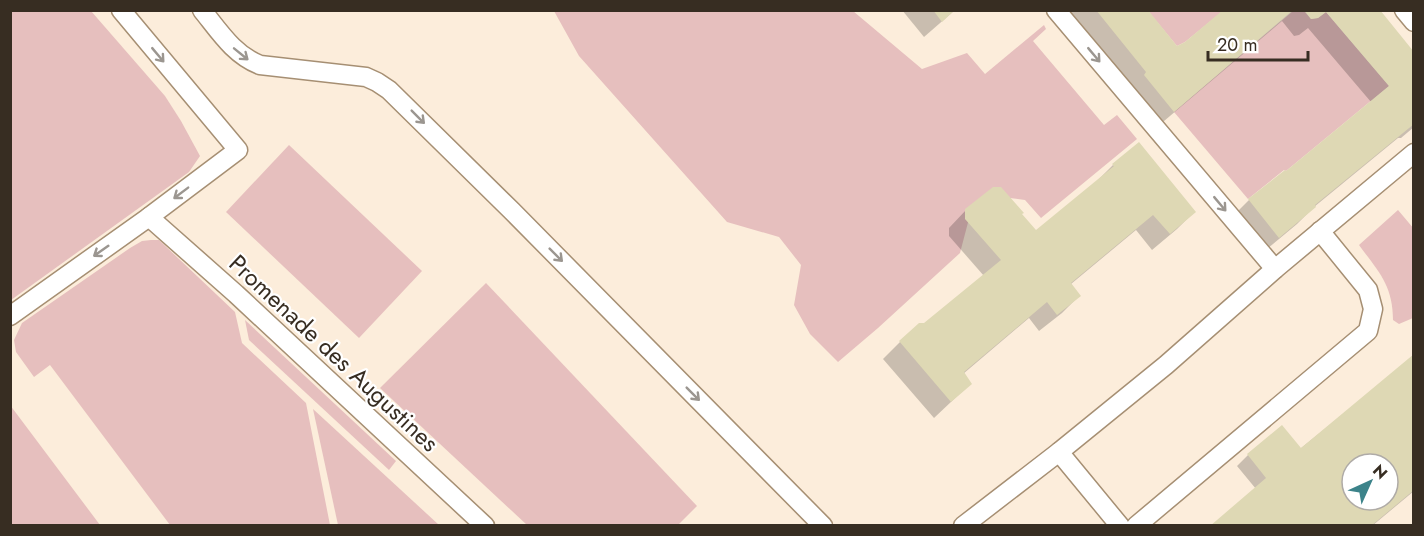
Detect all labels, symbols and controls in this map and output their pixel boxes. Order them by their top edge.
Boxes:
scale bar [1208,24,1308,62]
text: 20 m [1217,32,1257,58]
one-way arrow [152,47,165,63]
one-way arrow [233,47,249,60]
one-way arrow [1087,47,1101,62]
one-way arrow [410,110,425,124]
one-way arrow [174,187,190,199]
one-way arrow [1213,196,1227,211]
one-way arrow [94,245,110,257]
street label: Promenade des Augustines [221,246,447,460]
one-way arrow [548,247,563,262]
one-way arrow [685,386,700,401]
north arrow [1340,452,1400,512]
text: N [1368,459,1393,484]

